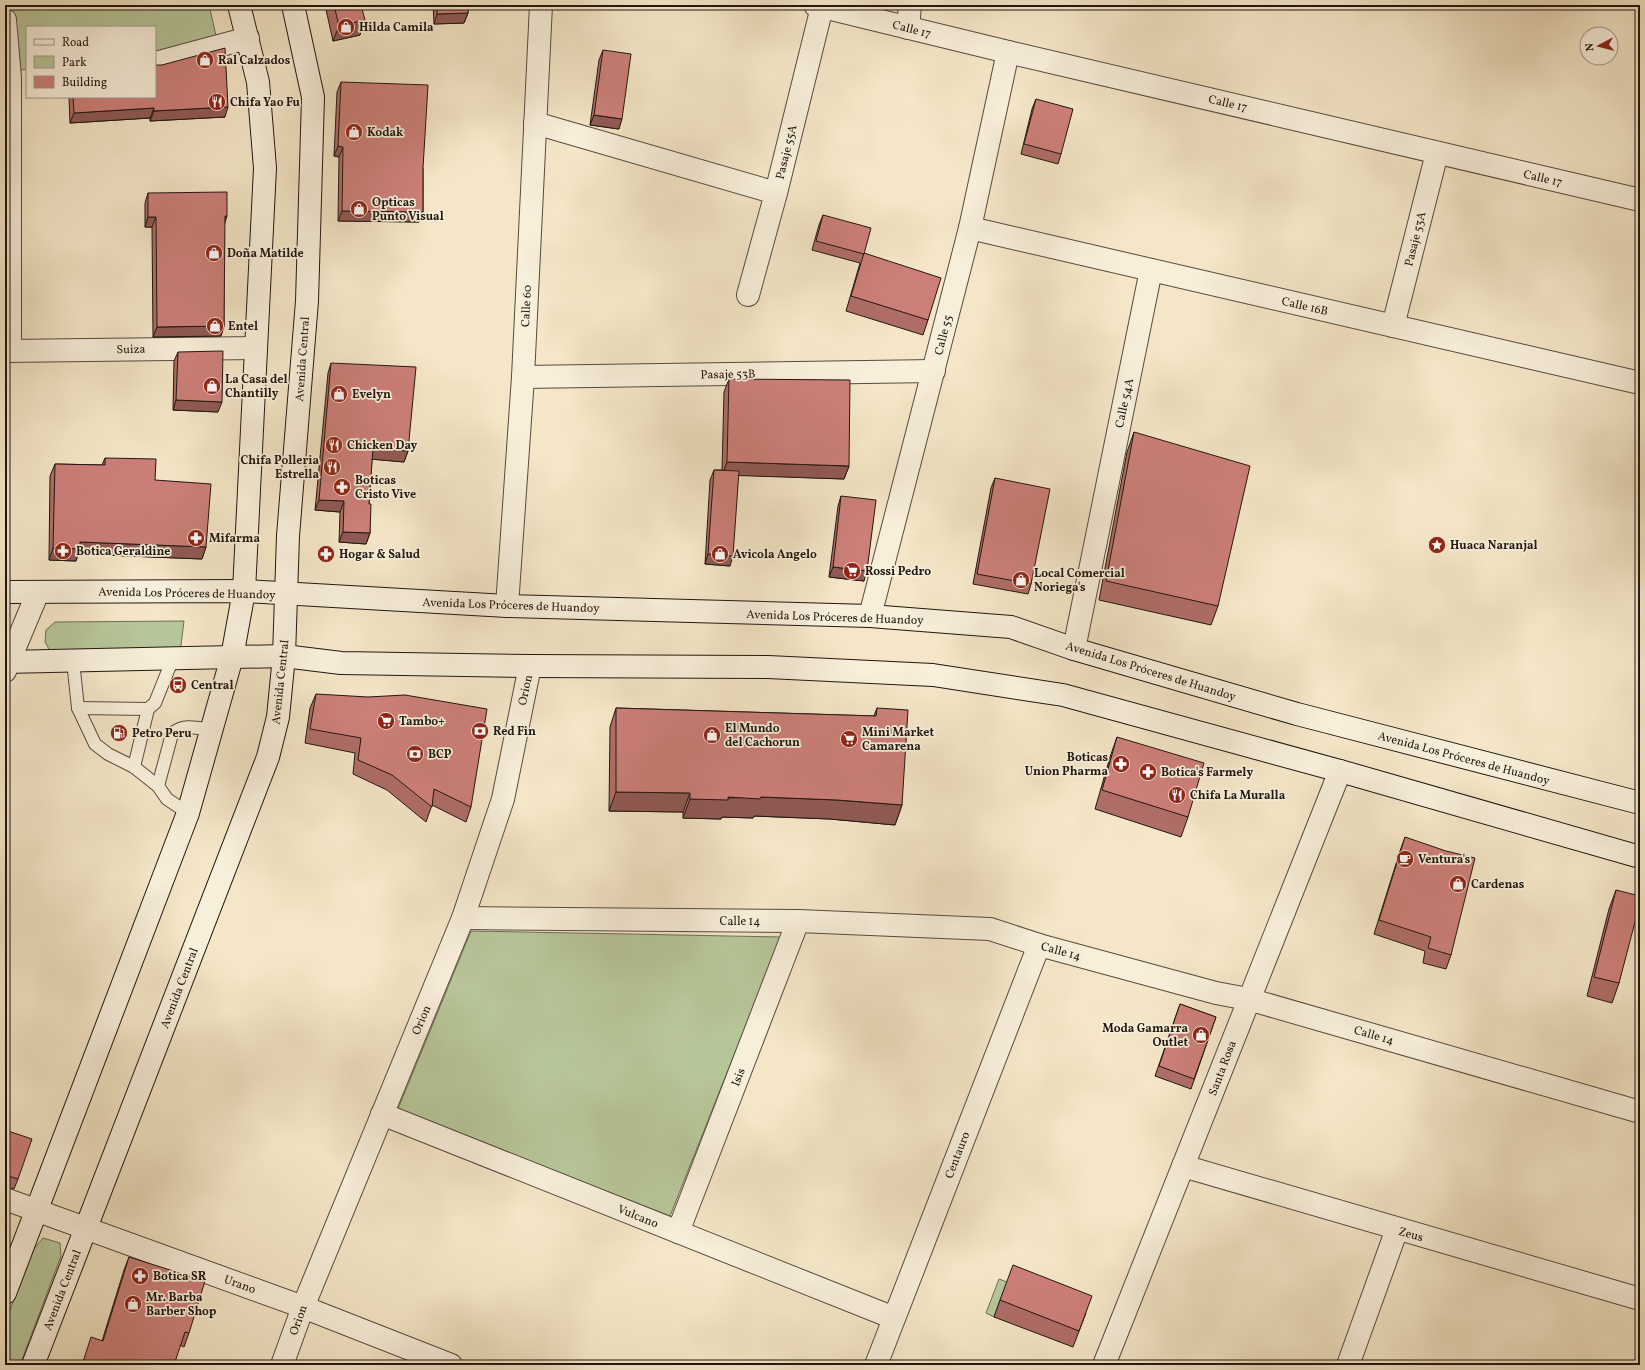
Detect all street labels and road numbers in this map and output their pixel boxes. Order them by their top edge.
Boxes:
street label: Calle 17 [891,17,933,43]
street label: Calle 17 [1207,92,1249,116]
street label: Pasaje 55A [772,123,802,181]
street label: Calle 17 [1522,167,1564,191]
street label: Pasaje 53A [1401,210,1431,268]
street label: Calle 60 [518,284,536,328]
street label: Calle 16B [1280,294,1330,320]
street label: Calle 55 [931,313,957,357]
street label: Avenida Central [292,316,314,402]
street label: Suiza [116,342,146,358]
street label: Pasaje 53B [700,367,756,383]
street label: Calle 54A [1112,376,1138,430]
street label: Avenida Los Próceres de Huandoy [98,584,276,604]
street label: Avenida Los Próceres de Huandoy [422,595,600,617]
street label: Avenida Los Próceres de Huandoy [746,607,924,629]
street label: Avenida Los Próceres de Huandoy [1064,638,1238,706]
street label: Avenida Central [269,639,293,725]
street label: Orion [515,673,537,707]
street label: Avenida Los Próceres de Huandoy [1376,728,1552,790]
street label: Calle 14 [720,914,760,930]
street label: Calle 14 [1039,939,1083,965]
street label: Avenida Central [157,945,203,1031]
street label: Orion [409,1003,435,1038]
street label: Calle 14 [1352,1023,1396,1049]
street label: Santa Rosa [1205,1038,1241,1098]
street label: Isis [728,1066,750,1089]
street label: Centauro [942,1130,974,1181]
street label: Vulcano [615,1201,661,1232]
street label: Zeus [1396,1224,1425,1246]
street label: Avenida Central [40,1247,86,1333]
street label: Urano [222,1272,258,1298]
street label: Orion [286,1303,312,1338]

